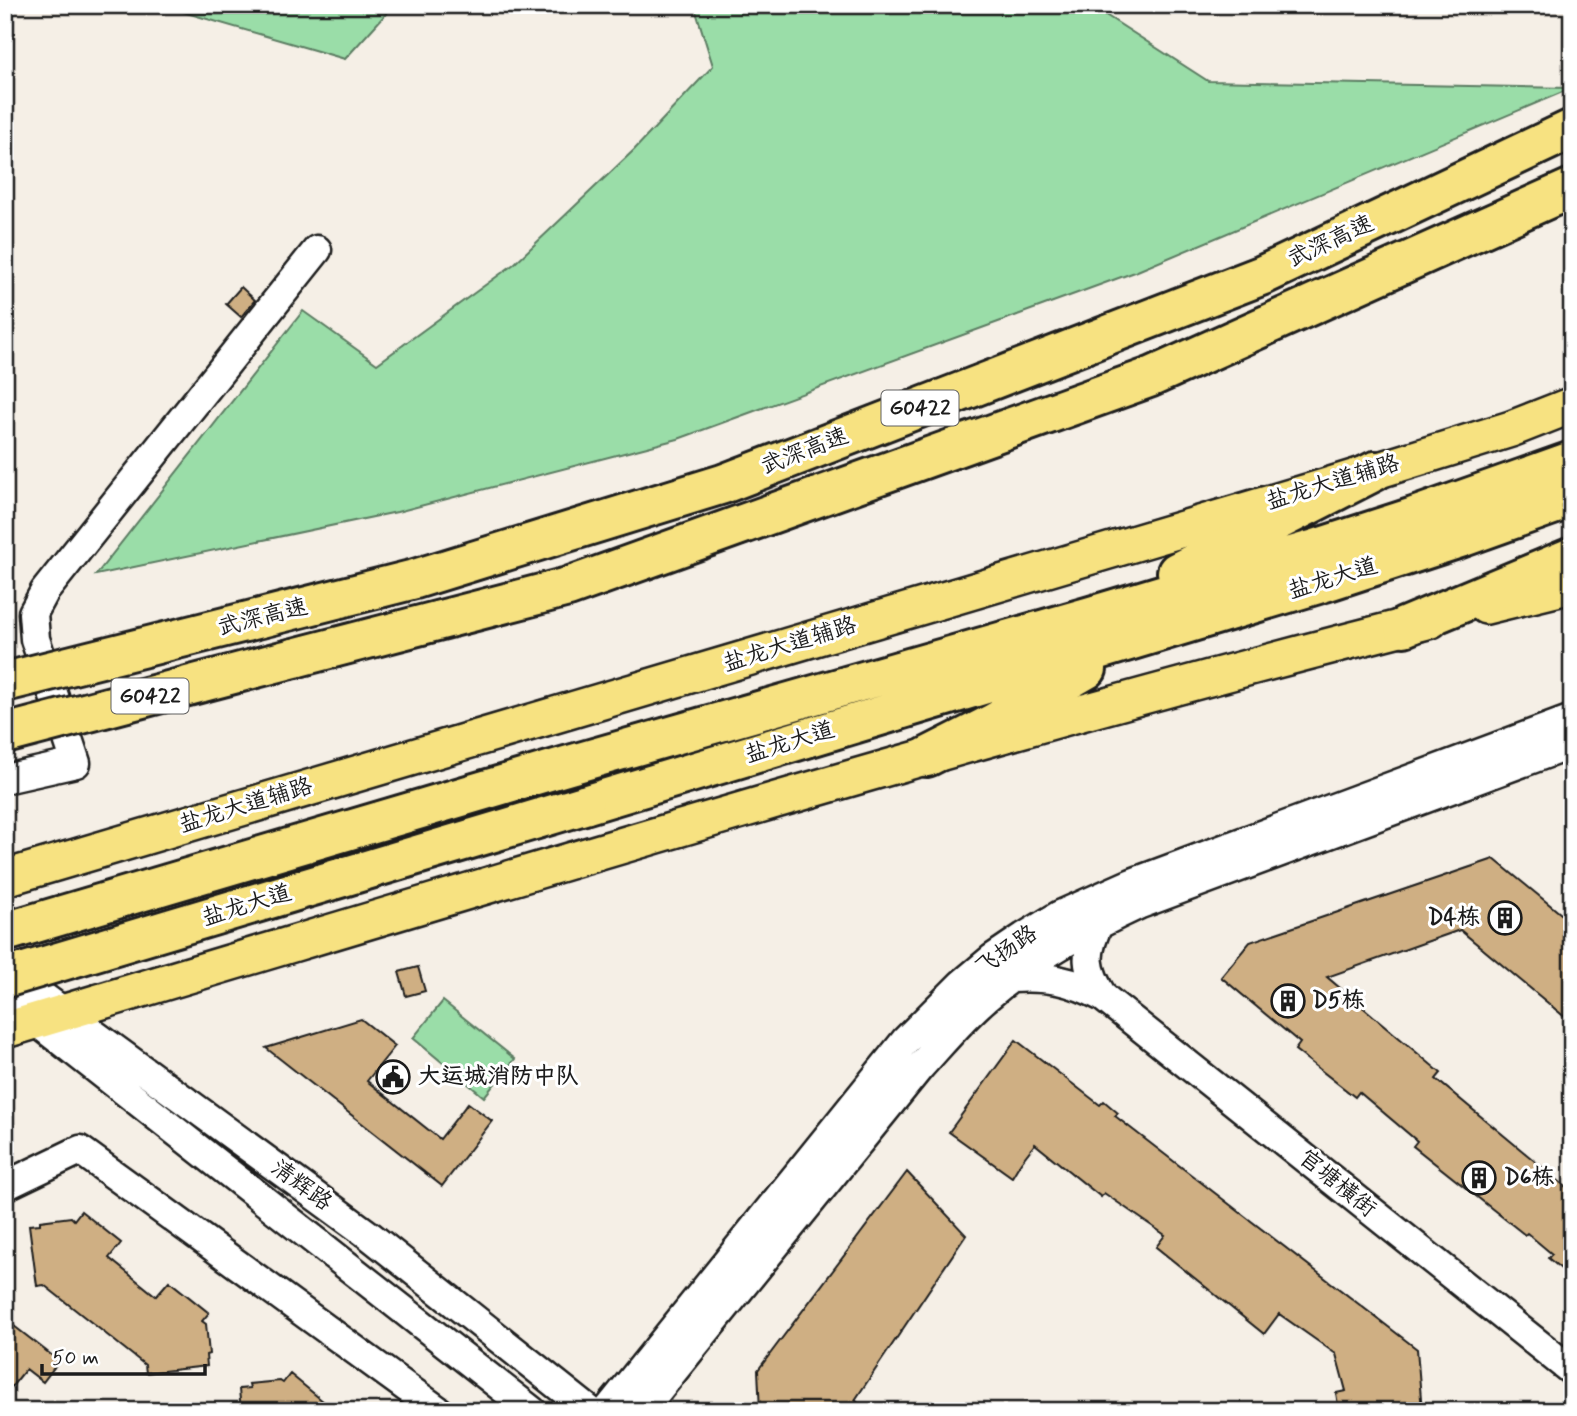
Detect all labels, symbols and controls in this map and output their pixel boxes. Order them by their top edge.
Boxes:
street label: 武深高速 [1283,209,1379,275]
road number: G0422 [881,390,958,426]
street label: 武深高速 [757,422,853,482]
street label: 盐龙大道辅路 [1263,448,1403,518]
street label: 盐龙大道 [1285,551,1381,607]
street label: 武深高速 [215,592,311,644]
street label: 盐龙大道辅路 [720,610,860,680]
road number: G0422 [111,678,188,714]
street label: 盐龙大道 [742,715,838,771]
street label: 盐龙大道辅路 [176,771,316,841]
street label: 盐龙大道 [199,878,295,934]
building icon: D4栋 [1486,899,1524,937]
place label: D4栋 [1428,903,1480,933]
street label: 飞扬路 [970,919,1044,983]
building icon: D5栋 [1269,982,1307,1020]
place label: D5栋 [1312,986,1365,1016]
public building icon: 大运城消防中队 [374,1058,412,1096]
place label: 大运城消防中队 [418,1062,579,1092]
street label: 官塘横街 [1292,1143,1382,1225]
street label: 清辉路 [264,1154,338,1218]
building icon: D6栋 [1460,1159,1498,1197]
place label: D6栋 [1504,1163,1555,1193]
scale bar [42,1332,205,1376]
text: 50 m [52,1344,99,1372]

